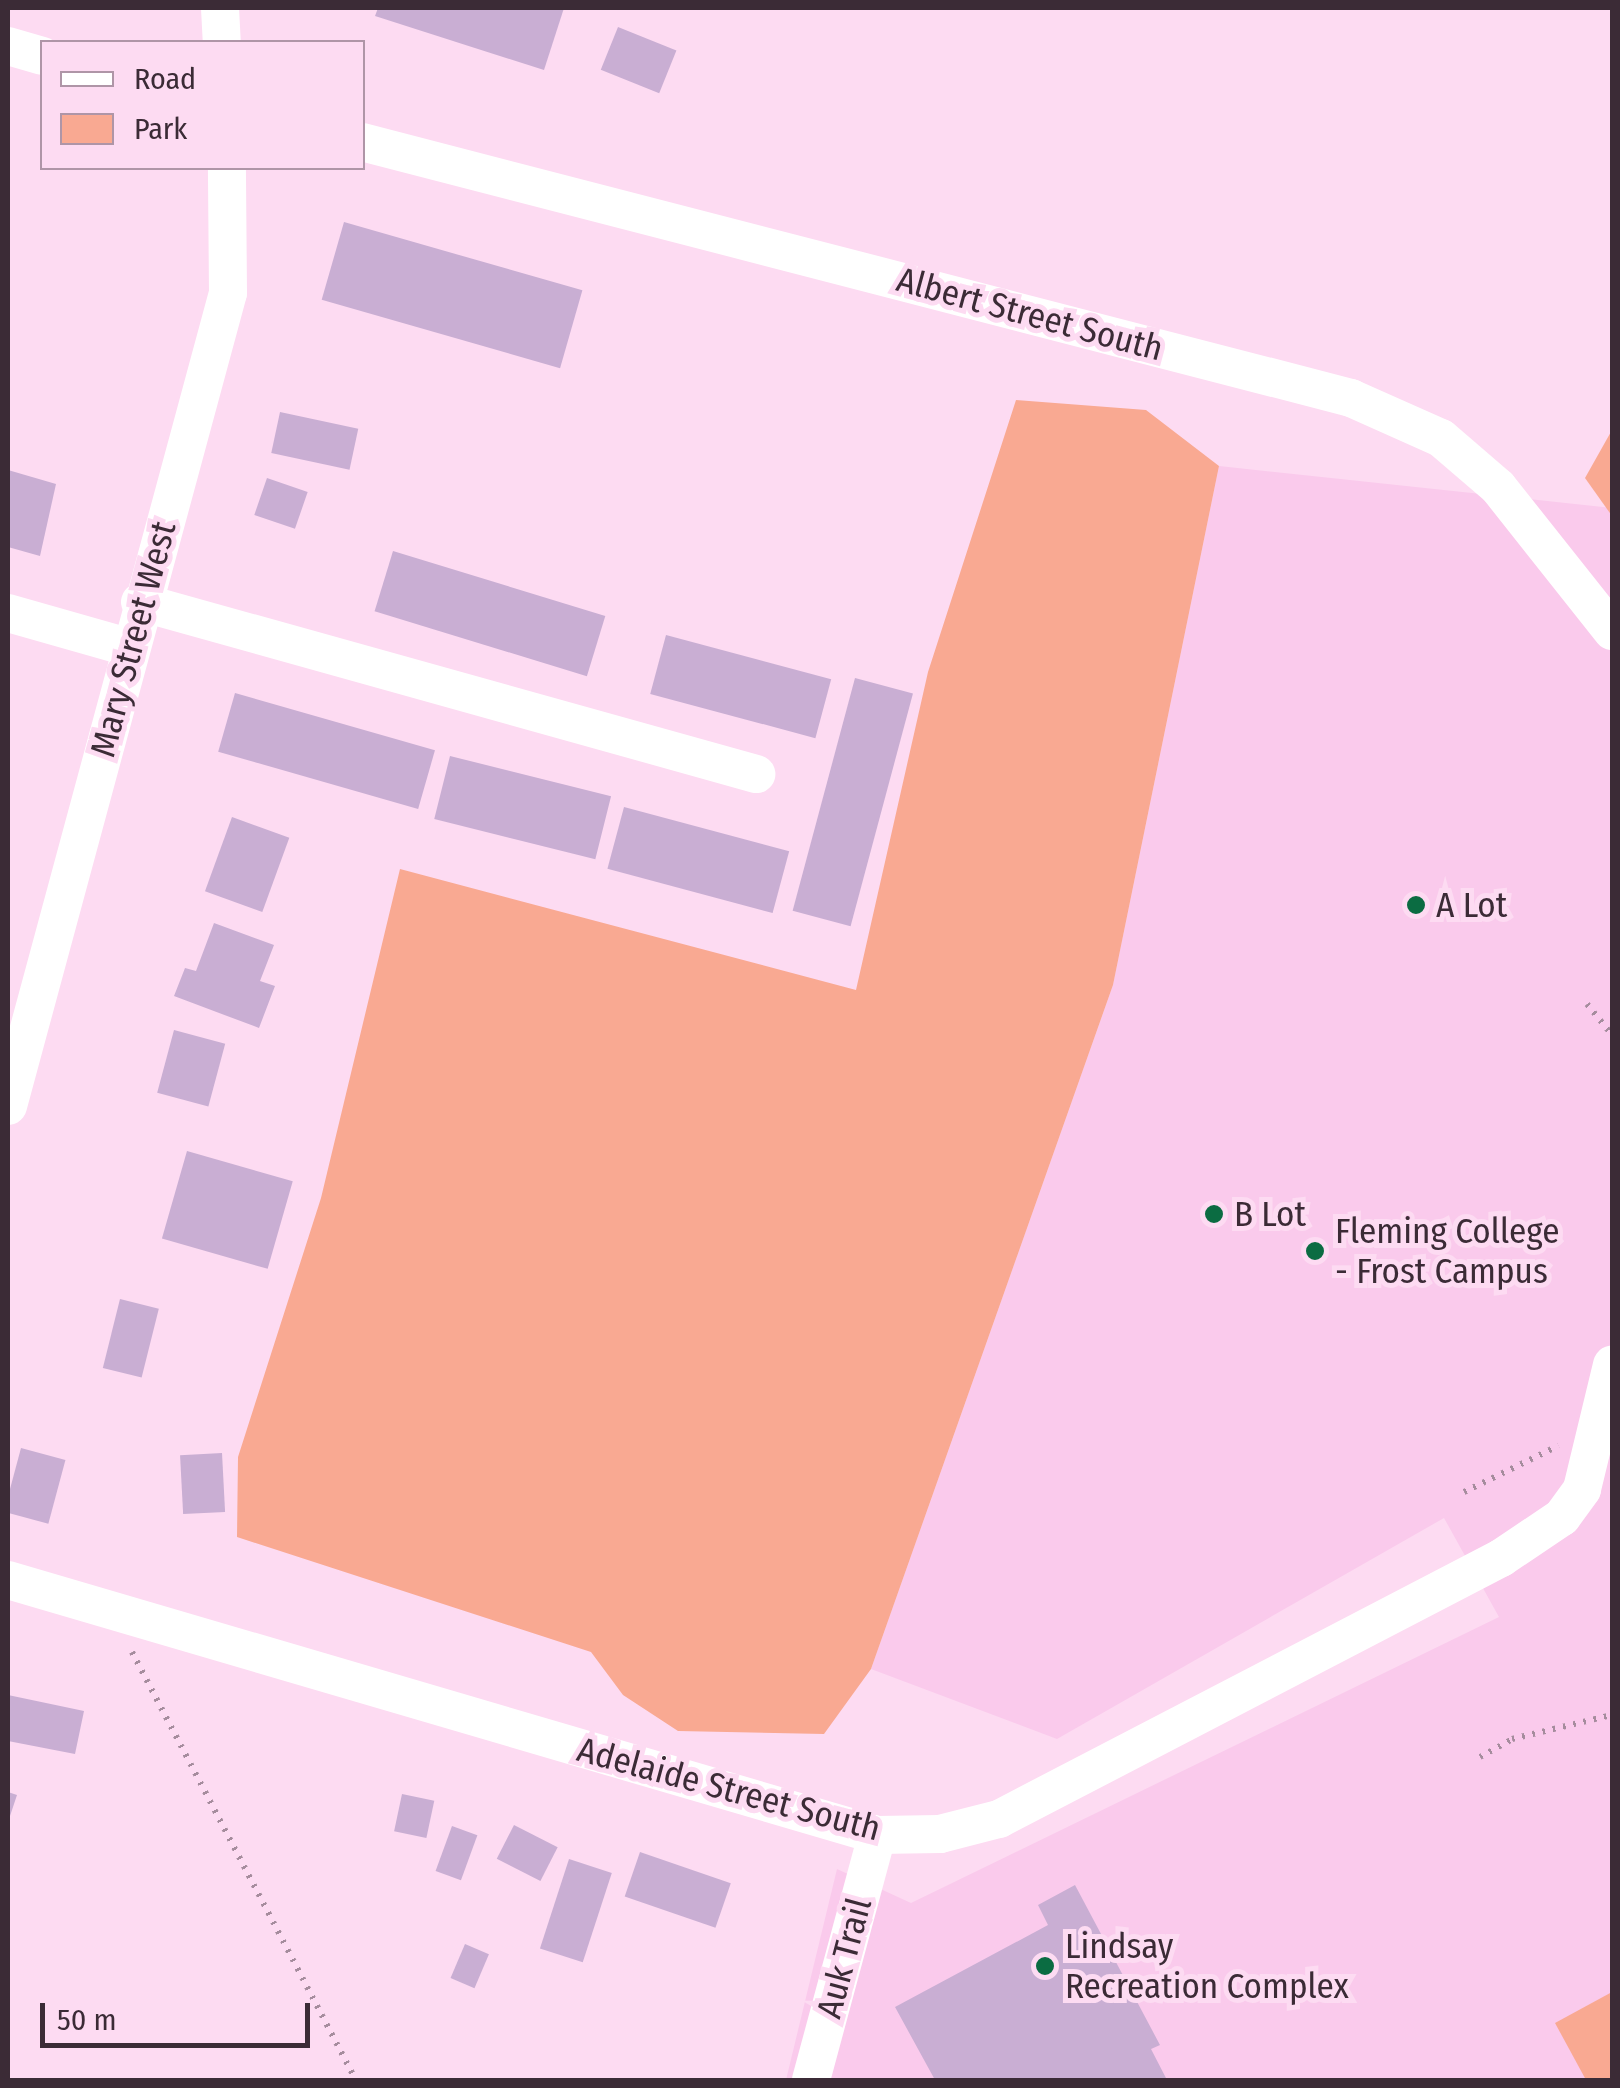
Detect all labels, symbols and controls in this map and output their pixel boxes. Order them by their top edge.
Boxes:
legend [40,40,365,170]
text: Road [134,61,196,97]
text: Park [134,111,187,147]
street label: Albert Street South [892,258,1168,370]
street label: Mary Street West [81,517,185,761]
place label: A Lot [1436,884,1507,926]
marker: A Lot [1405,894,1427,916]
place label: B Lot [1234,1193,1306,1235]
marker: B Lot [1203,1203,1225,1225]
place label: Fleming College - Frost Campus [1335,1210,1559,1292]
marker: Fleming College - Frost Campus [1304,1240,1326,1262]
street label: Adelaide Street South [573,1728,885,1850]
street label: Auk Trail [808,1893,880,2023]
place label: Lindsay Recreation Complex [1065,1925,1349,2007]
marker: Lindsay Recreation Complex [1034,1955,1056,1977]
scale bar [45,1983,315,2045]
text: 50 m [57,2002,117,2038]

